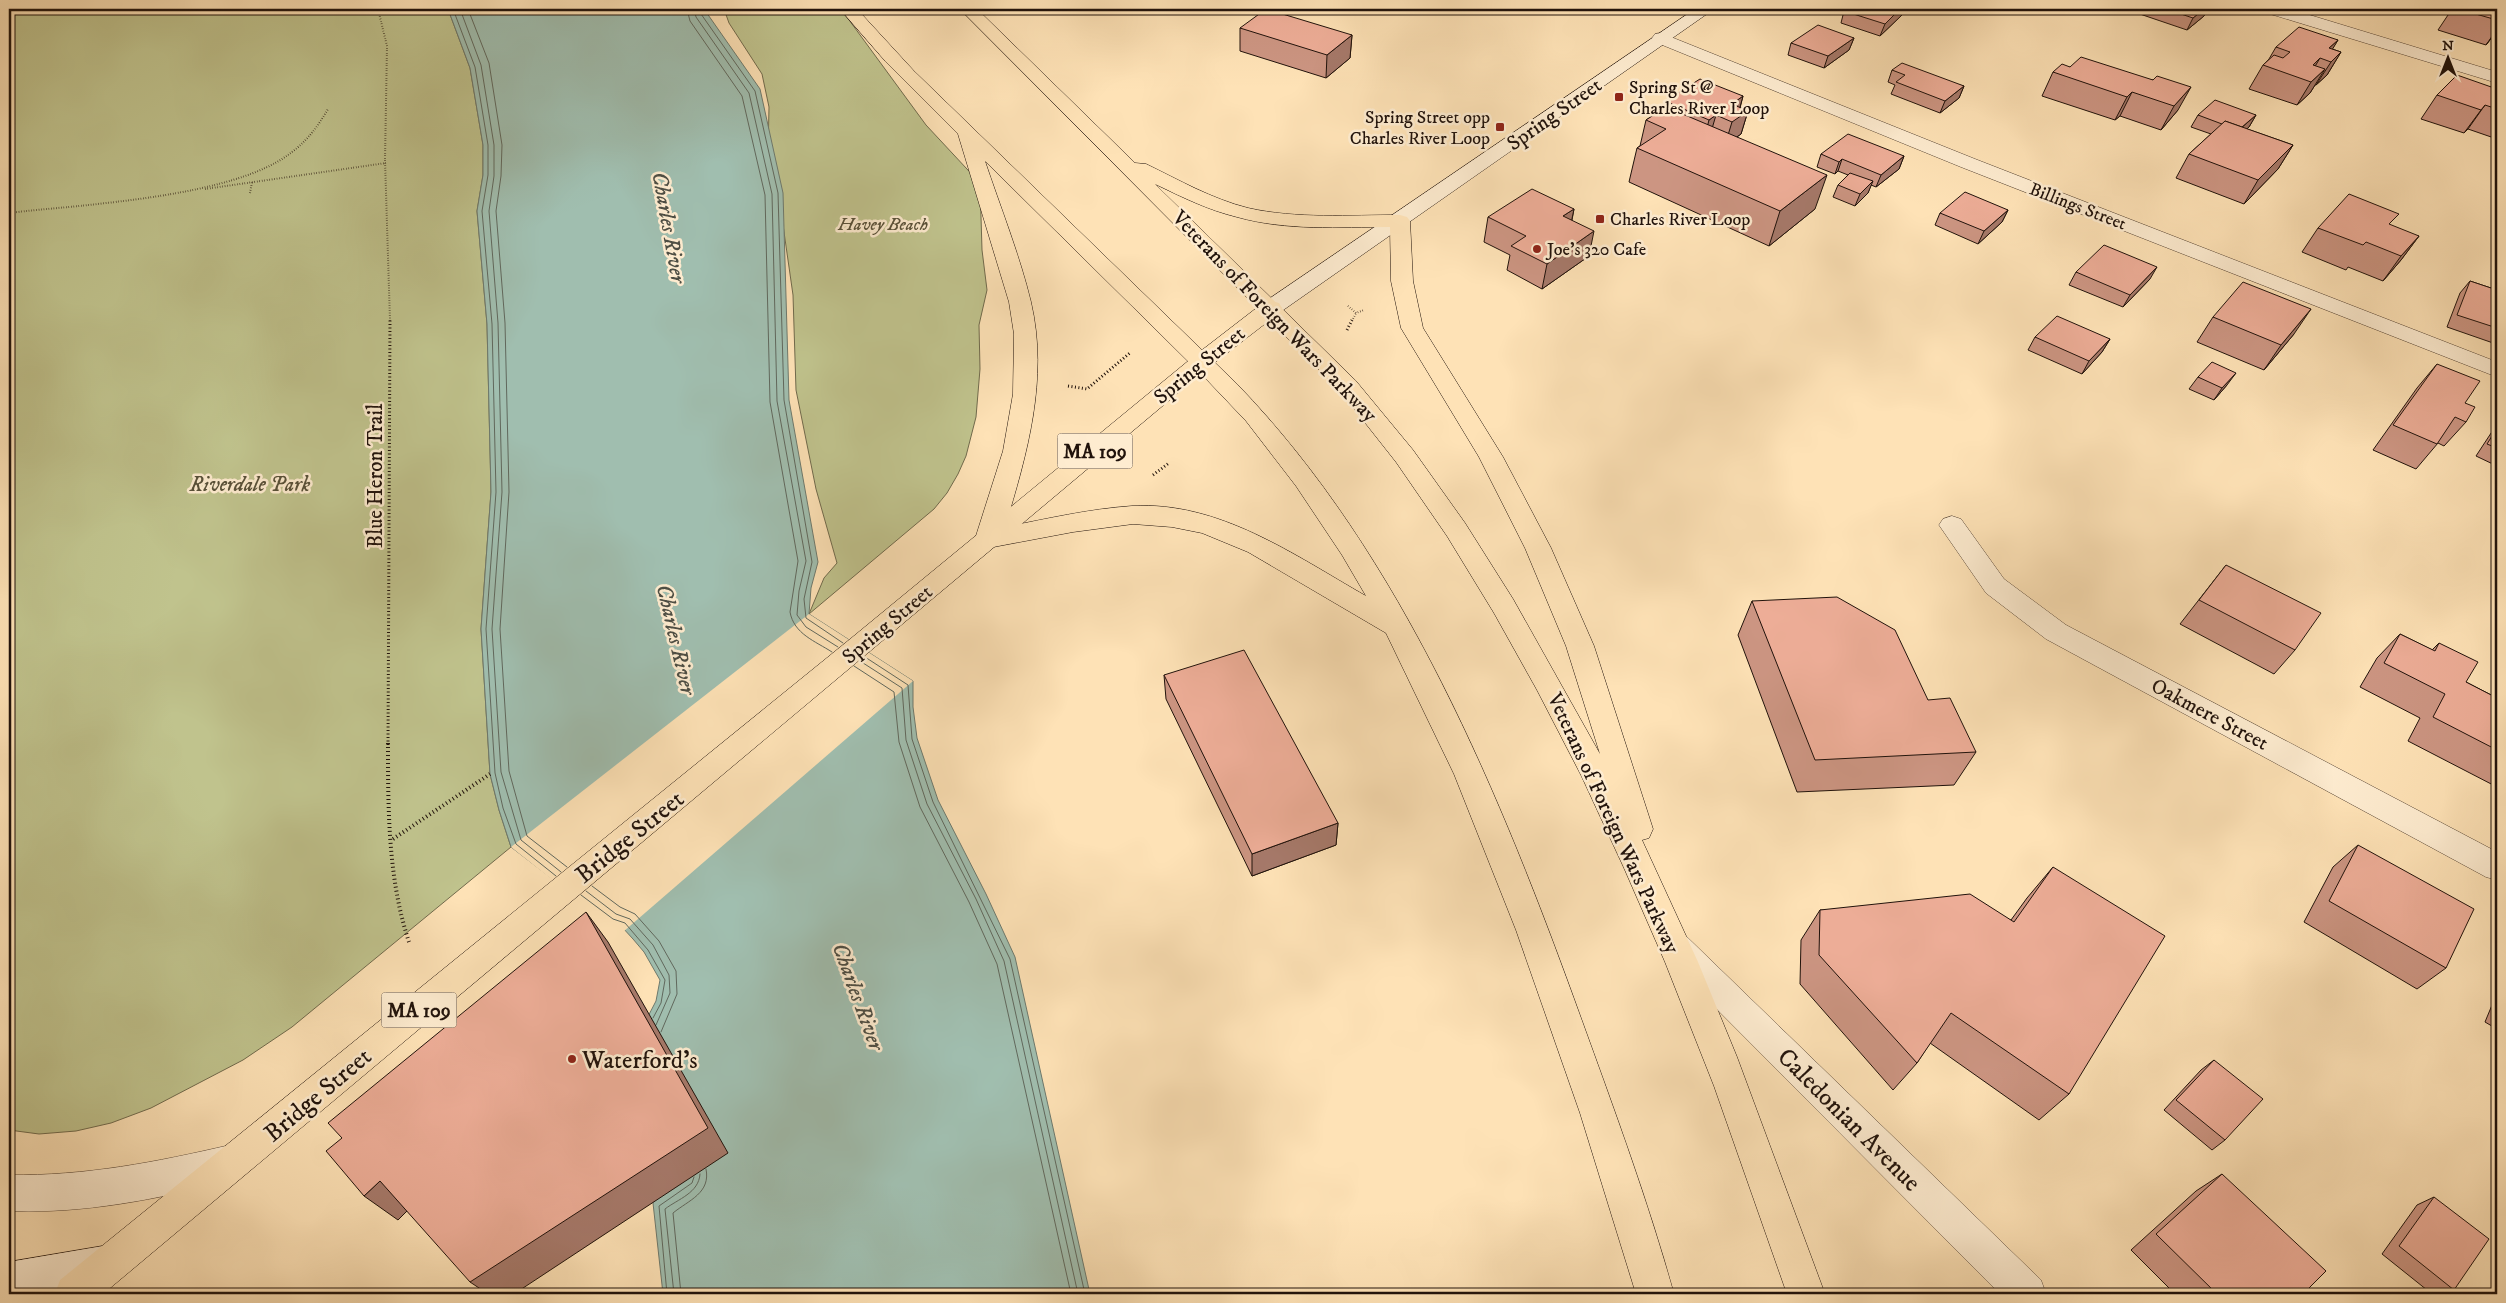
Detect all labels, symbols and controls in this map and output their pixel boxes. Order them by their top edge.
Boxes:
north arrow [2424,32,2474,82]
text: N [2442,37,2454,55]
street label: Spring Street [1502,72,1607,157]
place label: Spring St @ Charles River Loop [1629,77,1769,120]
marker: Spring St @ Charles River Loop [1613,91,1625,103]
place label: Spring Street opp Charles River Loop [1350,107,1490,150]
marker: Spring Street opp Charles River Loop [1494,121,1506,133]
water label: Charles River [645,170,692,287]
street label: Billings Street [2026,178,2129,236]
street label: Veterans of Foreign Wars Parkway [1165,205,1383,429]
place label: Charles River Loop [1610,209,1750,231]
marker: Charles River Loop [1594,213,1606,225]
park label: Havey Beach [837,214,928,236]
place label: Joe’s 320 Cafe [1545,239,1646,261]
marker: Joe’s 320 Cafe [1531,243,1543,255]
street label: Spring Street [1149,321,1251,411]
street label: Blue Heron Trail [363,403,389,548]
road number: MA 109 [1058,434,1132,468]
park label: Riverdale Park [189,472,310,498]
street label: Spring Street [837,579,938,670]
water label: Charles River [650,582,702,699]
street label: Oakmere Street [2146,673,2273,757]
street label: Veterans of Foreign Wars Parkway [1541,688,1685,959]
street label: Bridge Street [569,784,691,890]
water label: Charles River [826,939,890,1056]
road number: MA 109 [382,992,456,1028]
street label: Bridge Street [258,1041,378,1149]
street label: Caledonian Avenue [1771,1042,1927,1198]
place label: Waterford's [581,1045,698,1076]
marker: Waterford's [566,1053,578,1065]

